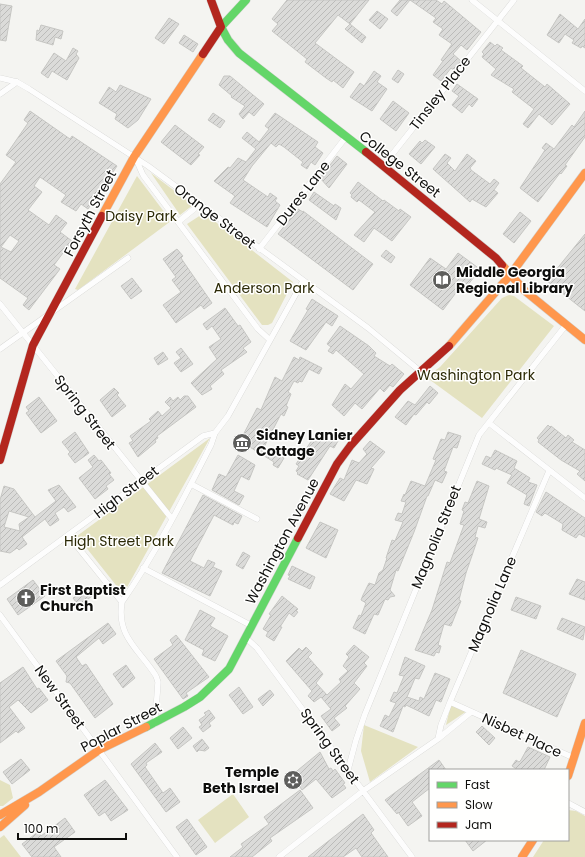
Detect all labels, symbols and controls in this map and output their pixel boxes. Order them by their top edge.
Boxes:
street label: Tinsley Place [405,51,476,134]
street label: College Street [355,126,445,202]
street label: Dures Lane [271,156,335,229]
street label: Forsyth Street [59,166,121,260]
street label: Orange Street [170,179,260,253]
park label: Daisy Park [105,206,178,226]
place label: Middle Georgia Regional Library [456,262,573,298]
library icon: Middle Georgia Regional Library [431,269,453,291]
park label: Anderson Park [214,278,315,298]
park label: Washington Park [417,365,536,385]
street label: Spring Street [50,371,120,453]
place label: Sidney Lanier Cottage [256,425,353,461]
museum icon: Sidney Lanier Cottage [231,432,253,454]
street label: High Street [90,461,162,523]
street label: Washington Avenue [240,474,324,608]
street label: Magnolia Street [406,482,466,592]
park label: High Street Park [64,531,175,551]
street label: Magnolia Lane [463,553,521,655]
place label: First Baptist Church [40,580,126,616]
church icon: First Baptist Church [15,587,37,609]
street label: New Street [30,661,90,733]
street label: Poplar Street [77,697,165,757]
street label: Spring Street [296,704,364,788]
street label: Nisbet Place [479,708,565,762]
place label: Temple Beth Israel [203,762,279,798]
synagogue icon: Temple Beth Israel [282,769,304,791]
legend [429,769,569,841]
text: Fast [465,776,490,793]
text: Slow [465,796,493,813]
scale bar [18,815,126,841]
text: Jam [465,816,492,833]
text: 100 m [24,820,58,837]

